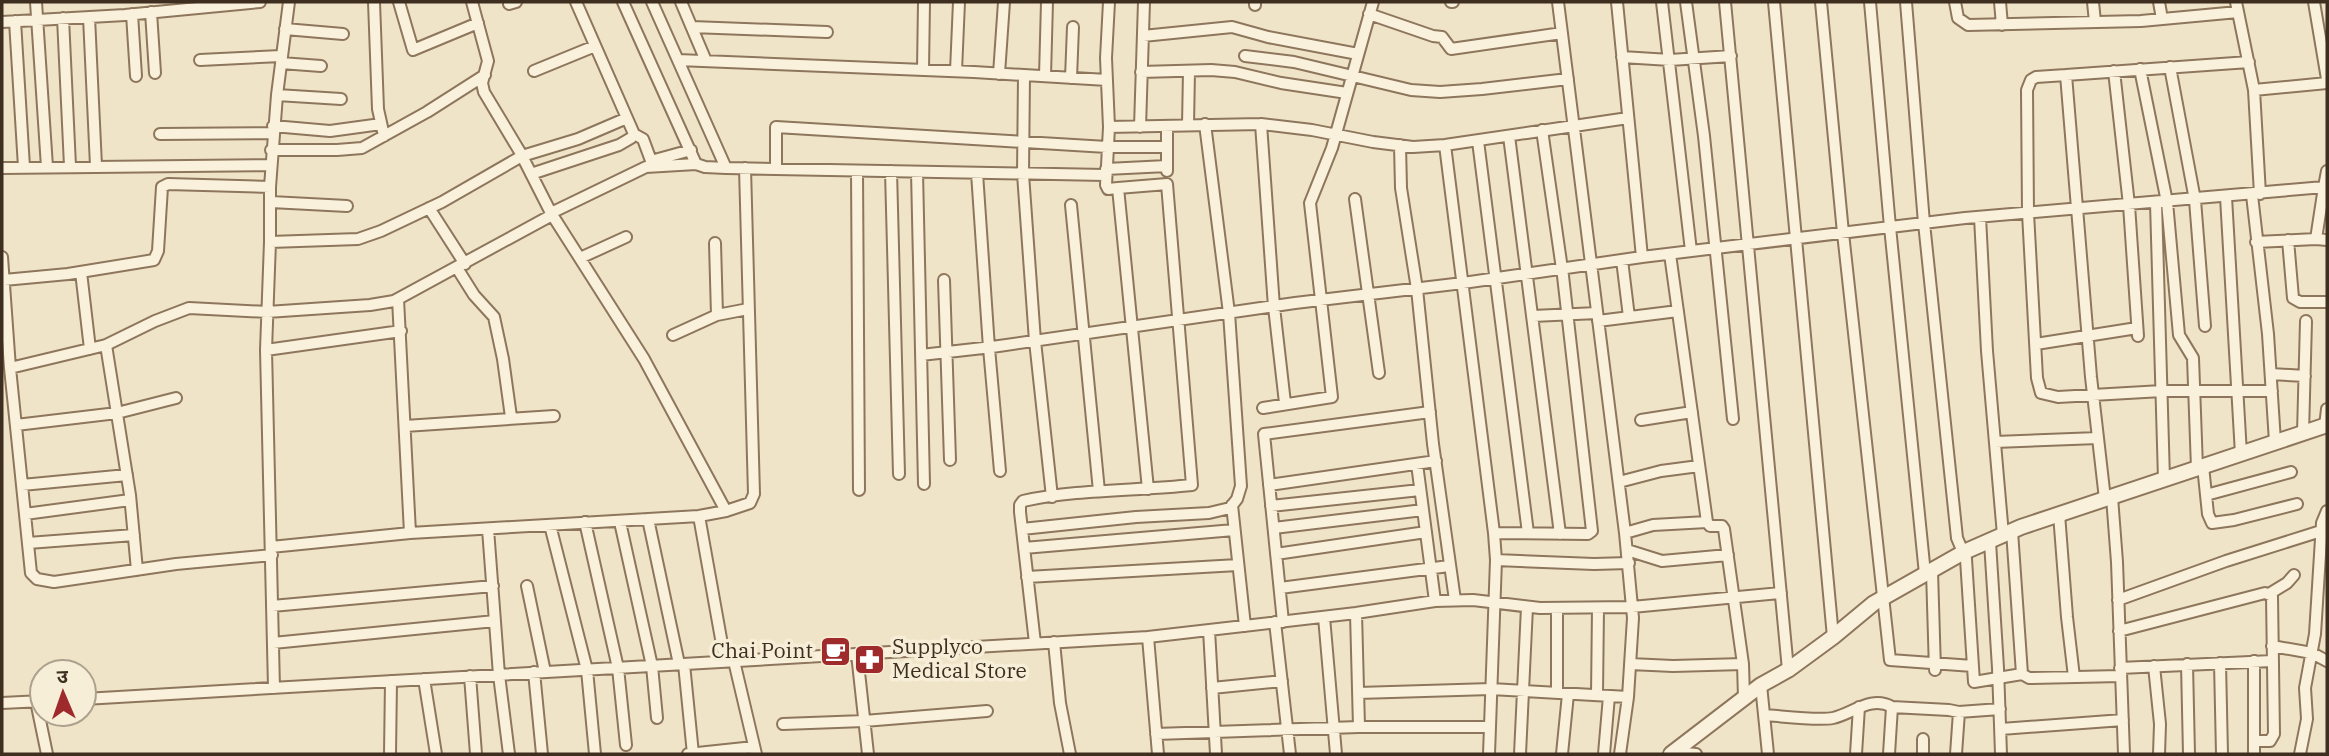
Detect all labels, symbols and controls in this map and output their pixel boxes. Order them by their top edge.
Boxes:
place label: Supplyco Medical Store [892,632,1027,684]
cafe icon: Chai Point [819,634,853,668]
place label: Chai Point [711,636,813,664]
pharmacy icon: Supplyco Medical Store [852,642,886,676]
north arrow [28,658,98,728]
text: उ [56,664,69,688]

